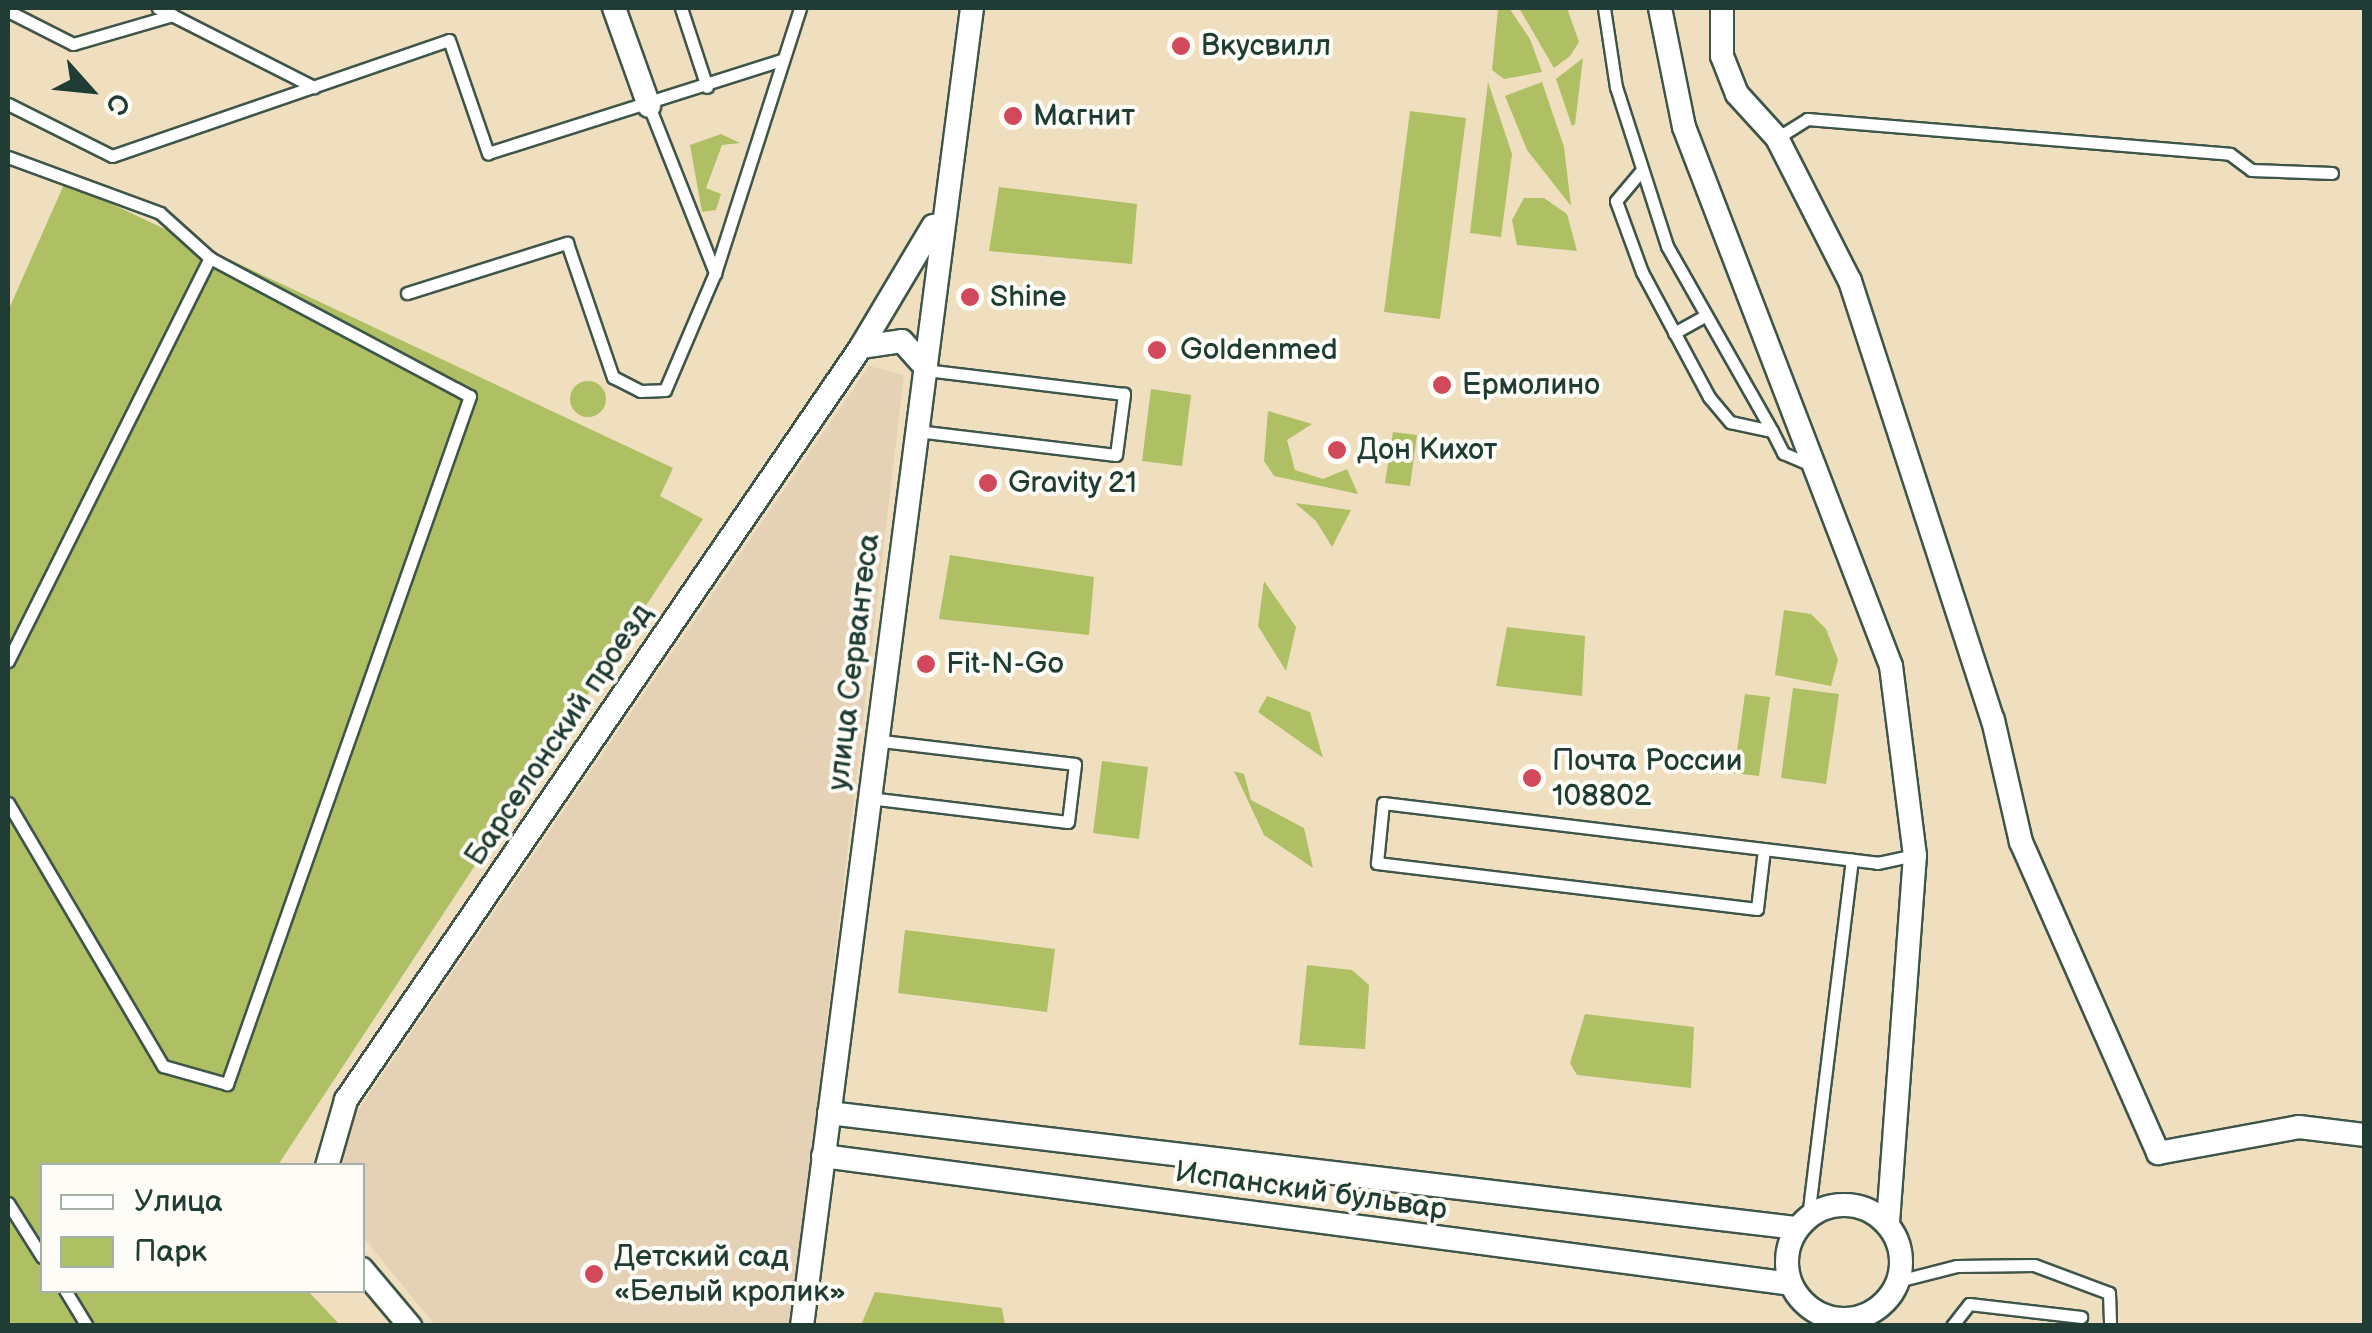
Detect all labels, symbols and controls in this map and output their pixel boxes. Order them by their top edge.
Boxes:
place label: Вкусвилл [1201,28,1331,64]
marker: Вкусвилл [1170,35,1192,57]
north arrow [40,40,140,140]
text: С [98,88,136,120]
place label: Магнит [1033,98,1135,134]
marker: Магнит [1002,105,1024,127]
place label: Shine [990,279,1066,315]
marker: Shine [959,286,981,308]
place label: Goldenmed [1180,332,1338,368]
marker: Goldenmed [1144,337,1170,363]
place label: Ермолино [1462,367,1600,403]
marker: Ермолино [1431,374,1453,396]
place label: Дон Кихот [1357,432,1497,468]
marker: Дон Кихот [1326,439,1348,461]
place label: Gravity 21 [1008,465,1139,501]
marker: Gravity 21 [977,472,999,494]
street label: улица Сервантеса [820,531,888,793]
street label: Барселонский проезд [458,597,660,873]
place label: Fit-N-Go [946,646,1064,682]
marker: Fit-N-Go [915,653,937,675]
place label: Почта России 108802 [1552,743,1742,814]
marker: Почта России 108802 [1521,767,1543,789]
street label: Испанский бульвар [1173,1154,1449,1228]
legend [40,1163,365,1293]
text: Улица [134,1184,223,1220]
text: Парк [134,1234,207,1270]
place label: Детский сад «Белый кролик» [614,1239,846,1310]
marker: Детский сад «Белый кролик» [583,1263,605,1285]

